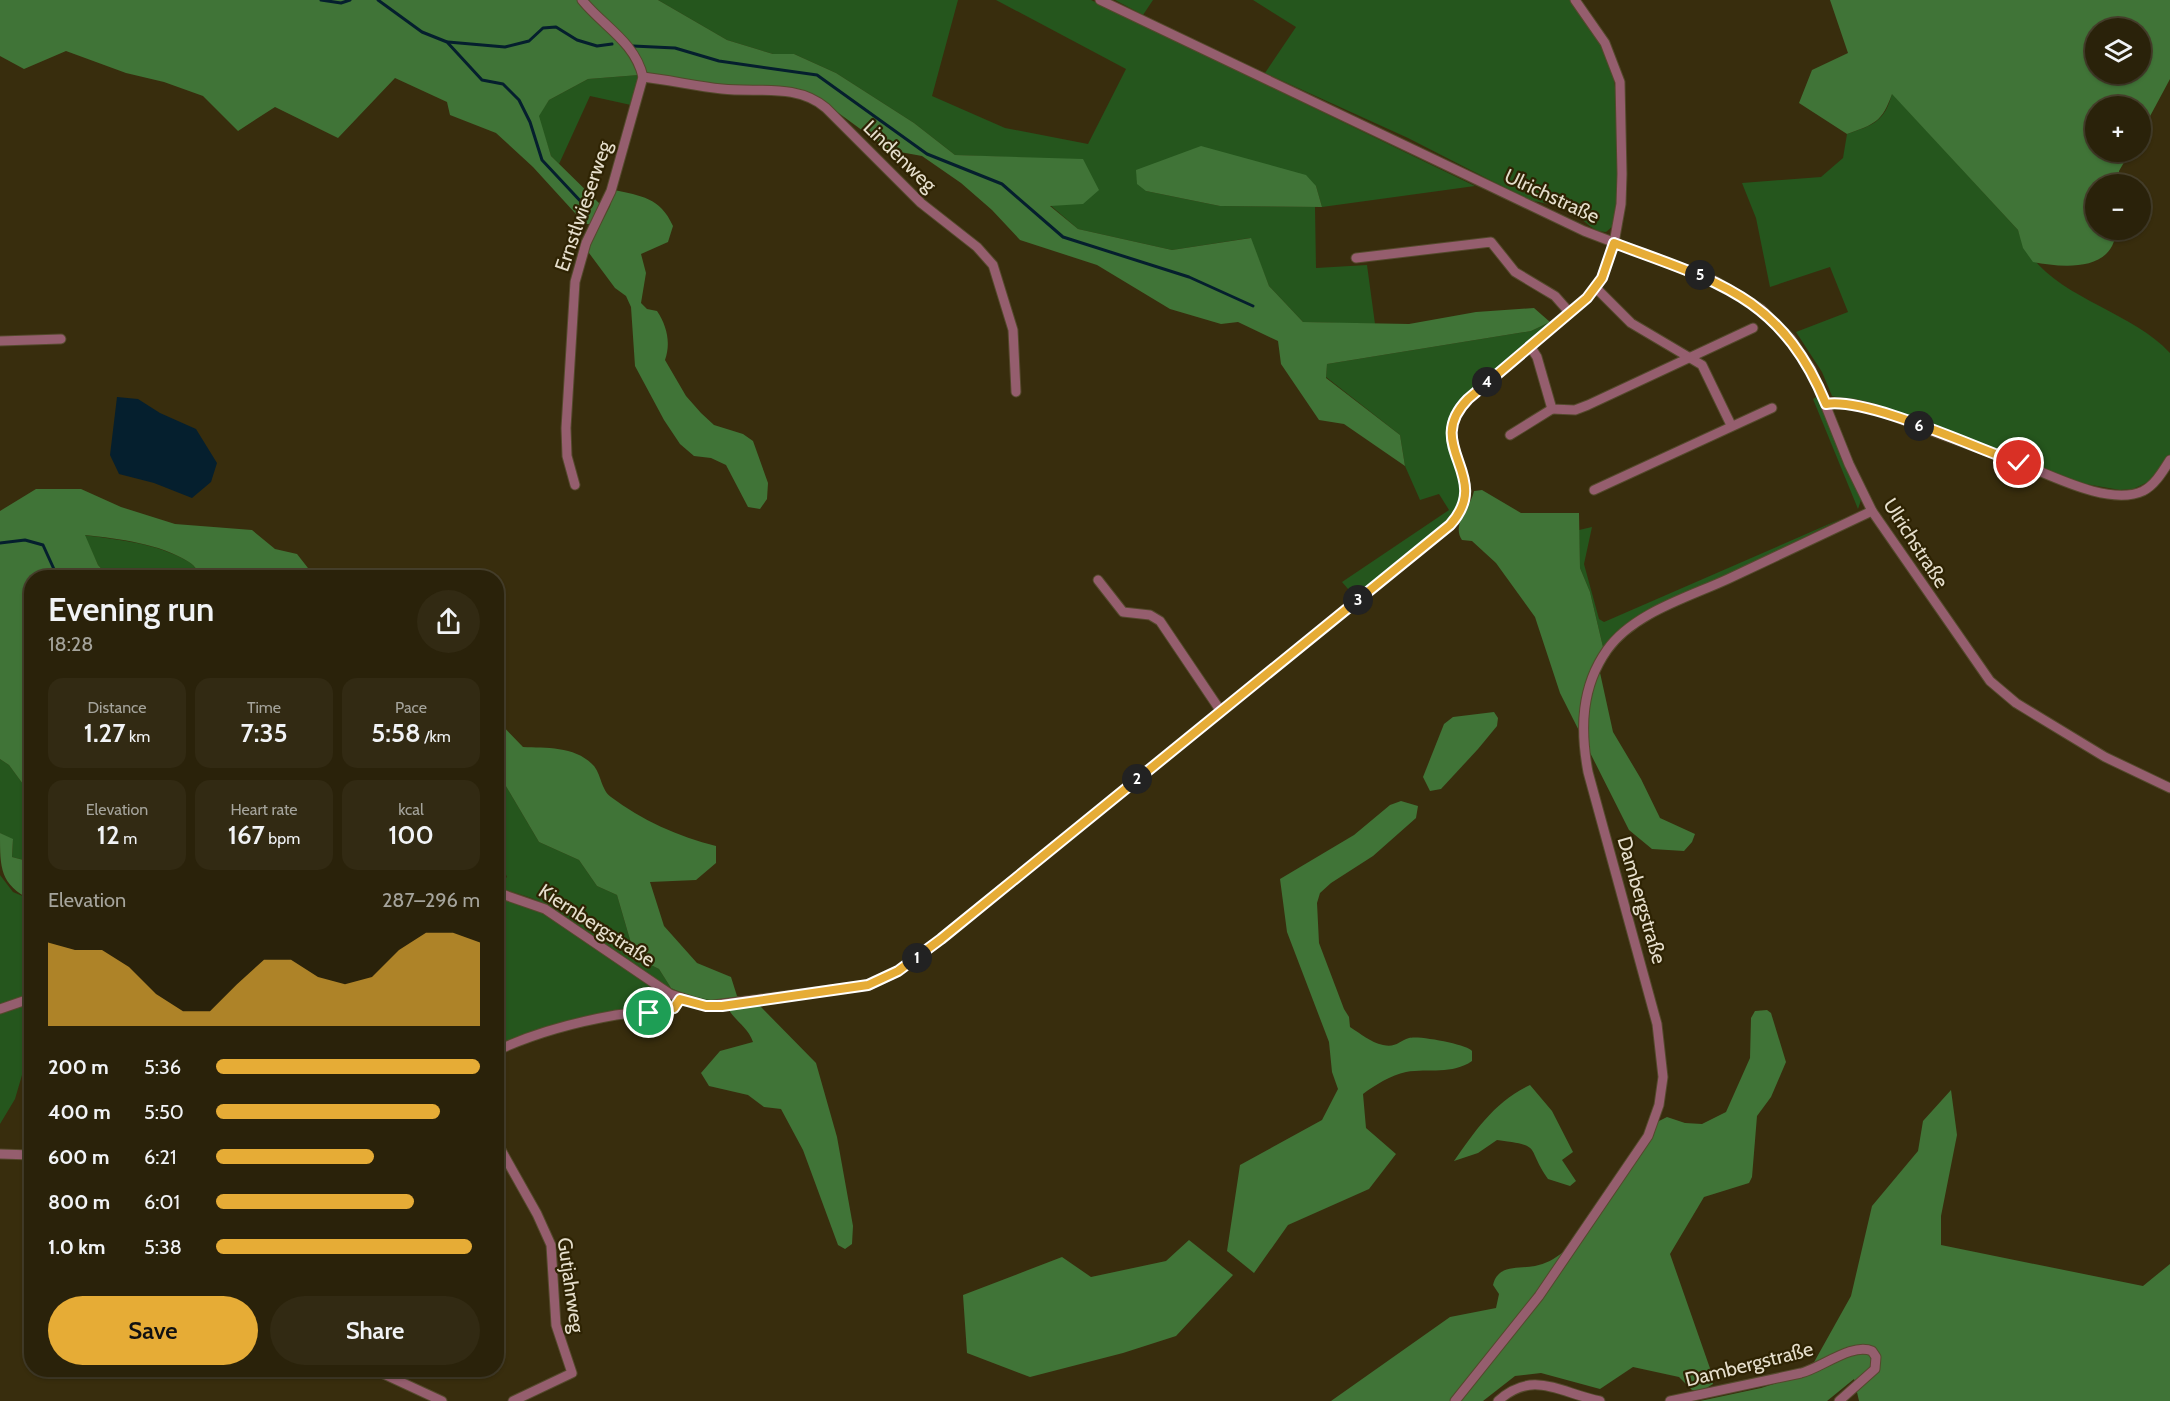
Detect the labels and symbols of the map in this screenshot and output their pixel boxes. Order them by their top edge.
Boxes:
street label: Lindenweg [858,115,942,197]
street label: Ernstlwieserweg [549,137,617,274]
street label: Ulrichstraße [1501,164,1603,228]
pin: 5 [1685,260,1715,290]
pin: 4 [1472,367,1502,397]
pin: 6 [1904,411,1934,441]
pin [1993,437,2044,488]
street label: Ulrichstraße [1878,494,1954,592]
pin: 3 [1343,585,1373,615]
pin: 2 [1122,764,1152,794]
street label: Dambergstraße [1612,833,1672,967]
street label: Kiernbergstraße [534,879,660,971]
pin: 1 [902,943,932,973]
pin [623,987,674,1038]
street label: Gutjahrweg [552,1236,590,1335]
street label: Dambergstraße [1682,1336,1816,1392]

